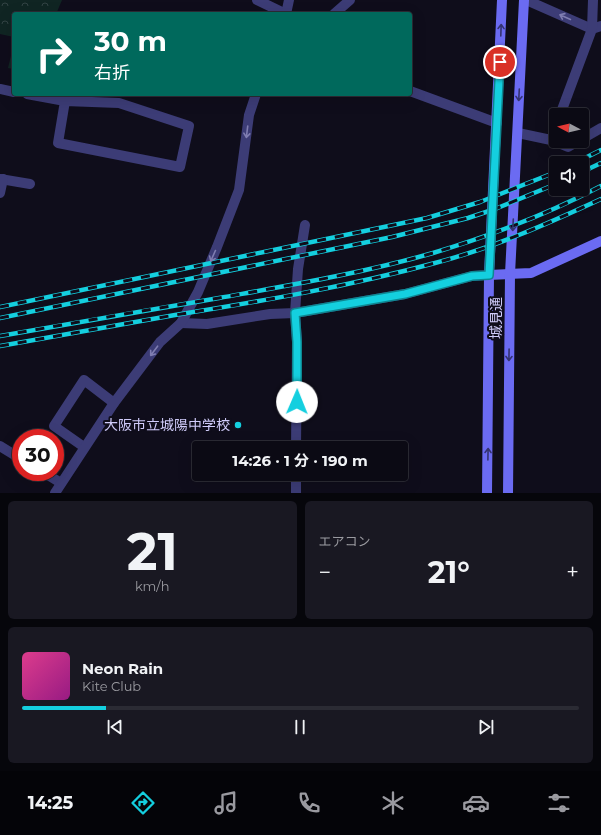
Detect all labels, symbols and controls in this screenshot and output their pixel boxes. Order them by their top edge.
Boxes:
one-way arrow [559,13,571,20]
text: 30 m [94,24,167,58]
one-way arrow [497,24,505,37]
icon: right [28,28,80,80]
pin [483,45,517,79]
icon: arrive [489,51,511,73]
text: 右折 [94,62,130,84]
one-way arrow [516,88,523,101]
north arrow [549,108,589,148]
map controls [549,108,589,196]
one-way arrow [243,125,251,138]
button: sound [549,156,589,196]
one-way arrow [509,218,516,231]
one-way arrow [209,250,216,262]
street label: 城見通 [487,297,505,339]
one-way arrow [149,345,158,356]
one-way arrow [505,348,513,361]
position arrow [276,381,318,423]
place label: 大阪市立城陽中学校 [104,416,230,434]
marker: 大阪市立城陽中学校 [233,420,243,430]
speed limit sign: 30 [12,429,64,481]
one-way arrow [484,448,492,461]
text: 14:26 · 1 分 · 190 m [232,451,368,470]
text: 21 [127,520,178,583]
text: エアコン [319,533,371,549]
text: 21° [428,554,470,591]
text: − [319,559,331,586]
text: + [566,559,579,586]
text: km/h [135,578,170,594]
text: Neon Rain [82,659,163,678]
text: Kite Club [82,678,141,694]
icon: previous [104,716,126,738]
icon: pause [289,716,311,738]
icon: next [475,716,497,738]
icon: directions [129,789,157,817]
icon: music [212,789,240,817]
icon: phone [295,789,323,817]
icon: climate [379,789,407,817]
icon: car [462,789,490,817]
icon: filters [545,789,573,817]
text: 14:25 [28,792,73,814]

